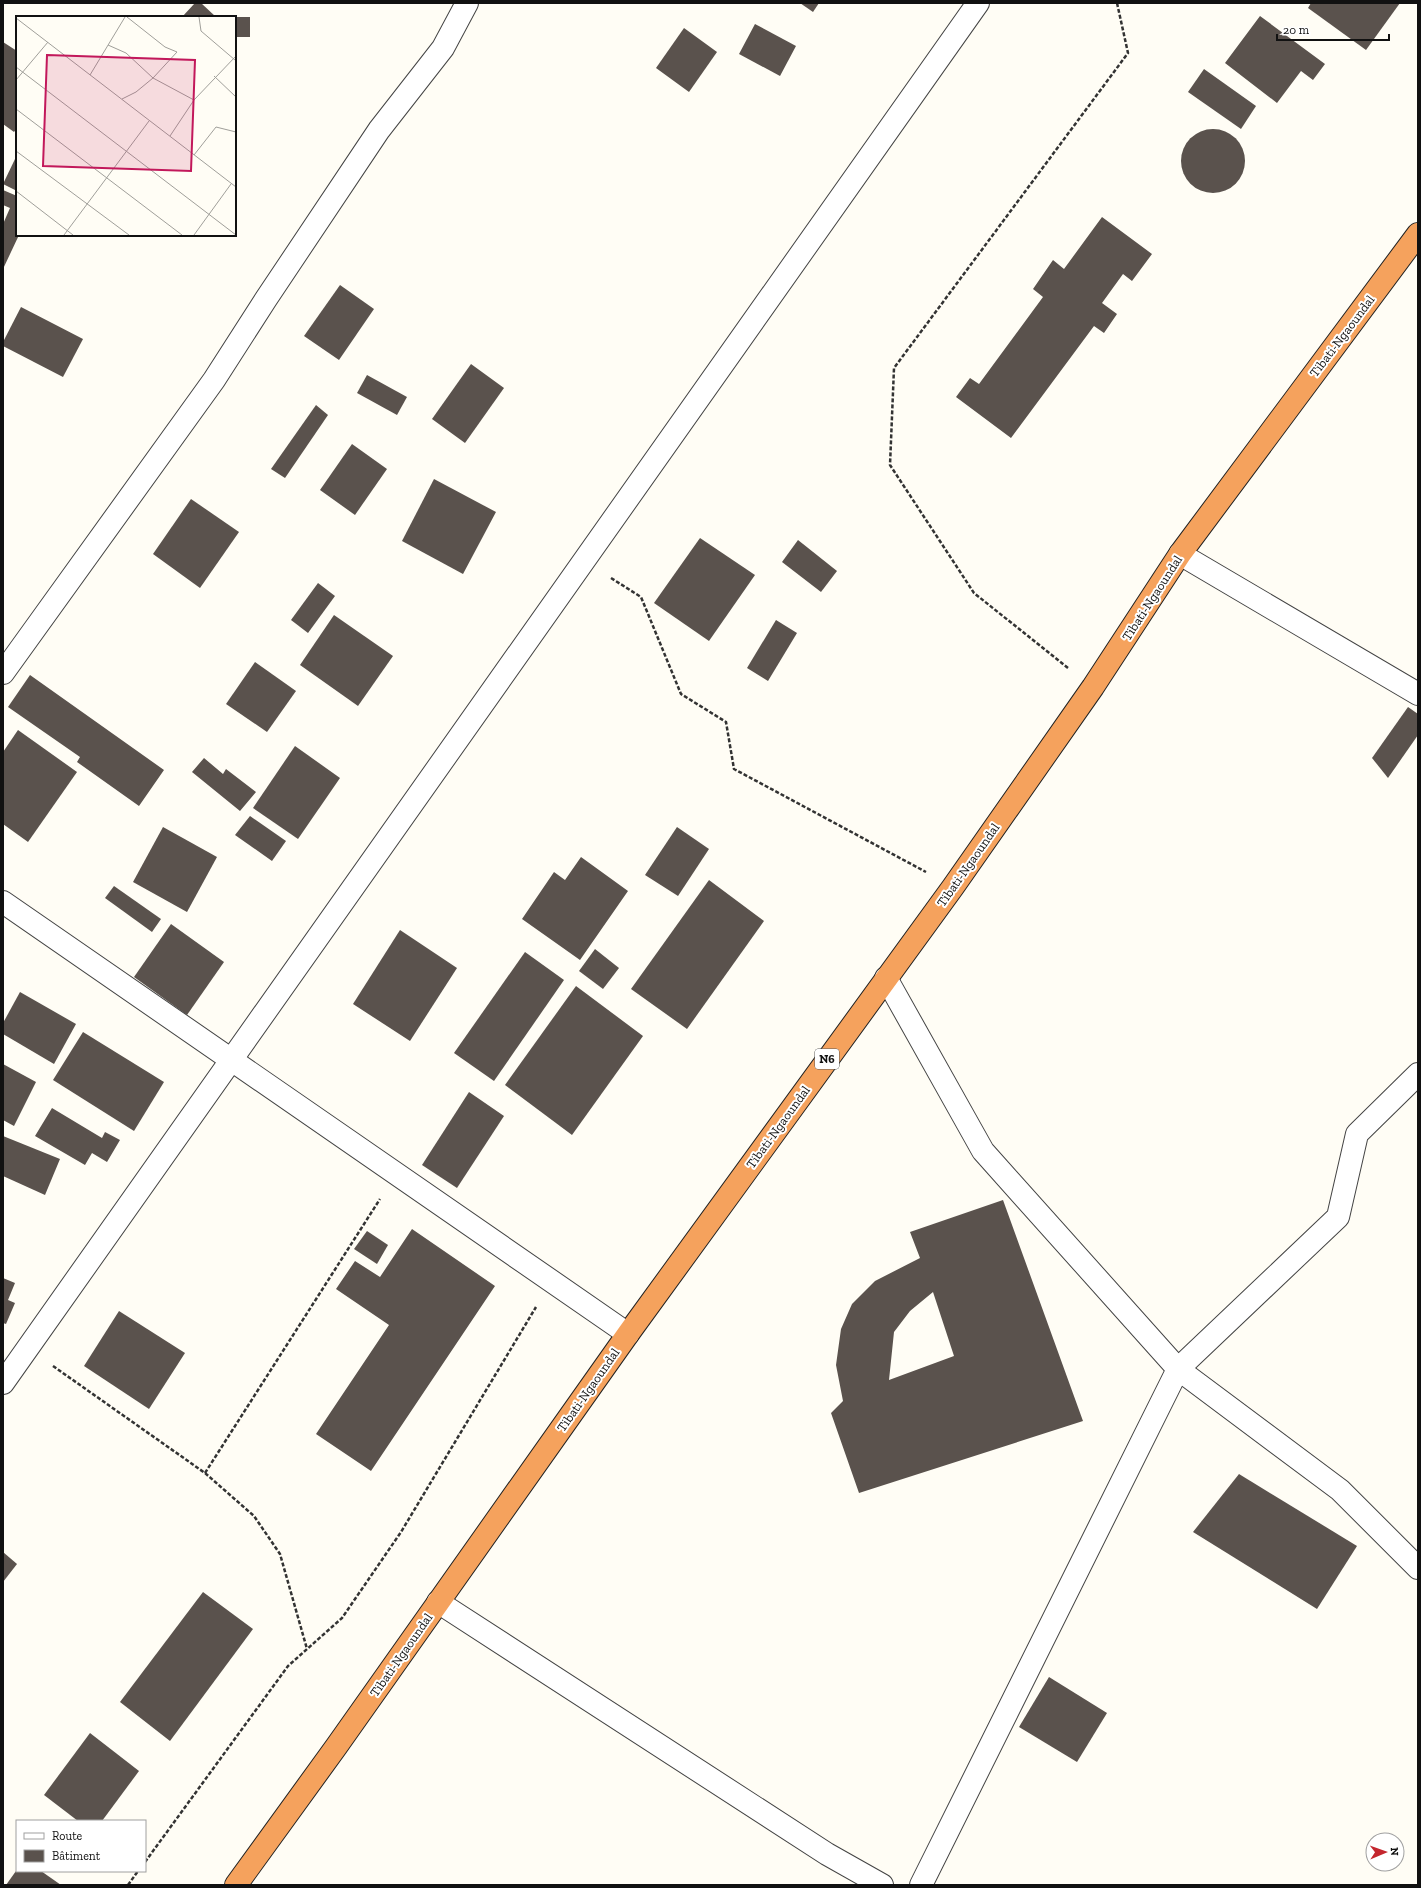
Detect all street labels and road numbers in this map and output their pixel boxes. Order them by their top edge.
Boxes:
street label: Tibati-Ngaoundal [1306,292,1378,380]
street label: Tibati-Ngaoundal [1119,552,1185,643]
street label: Tibati-Ngaoundal [934,820,1003,910]
road number: N6 [815,1049,839,1069]
street label: Tibati-Ngaoundal [743,1082,813,1171]
street label: Tibati-Ngaoundal [554,1345,623,1435]
street label: Tibati-Ngaoundal [367,1610,436,1700]

